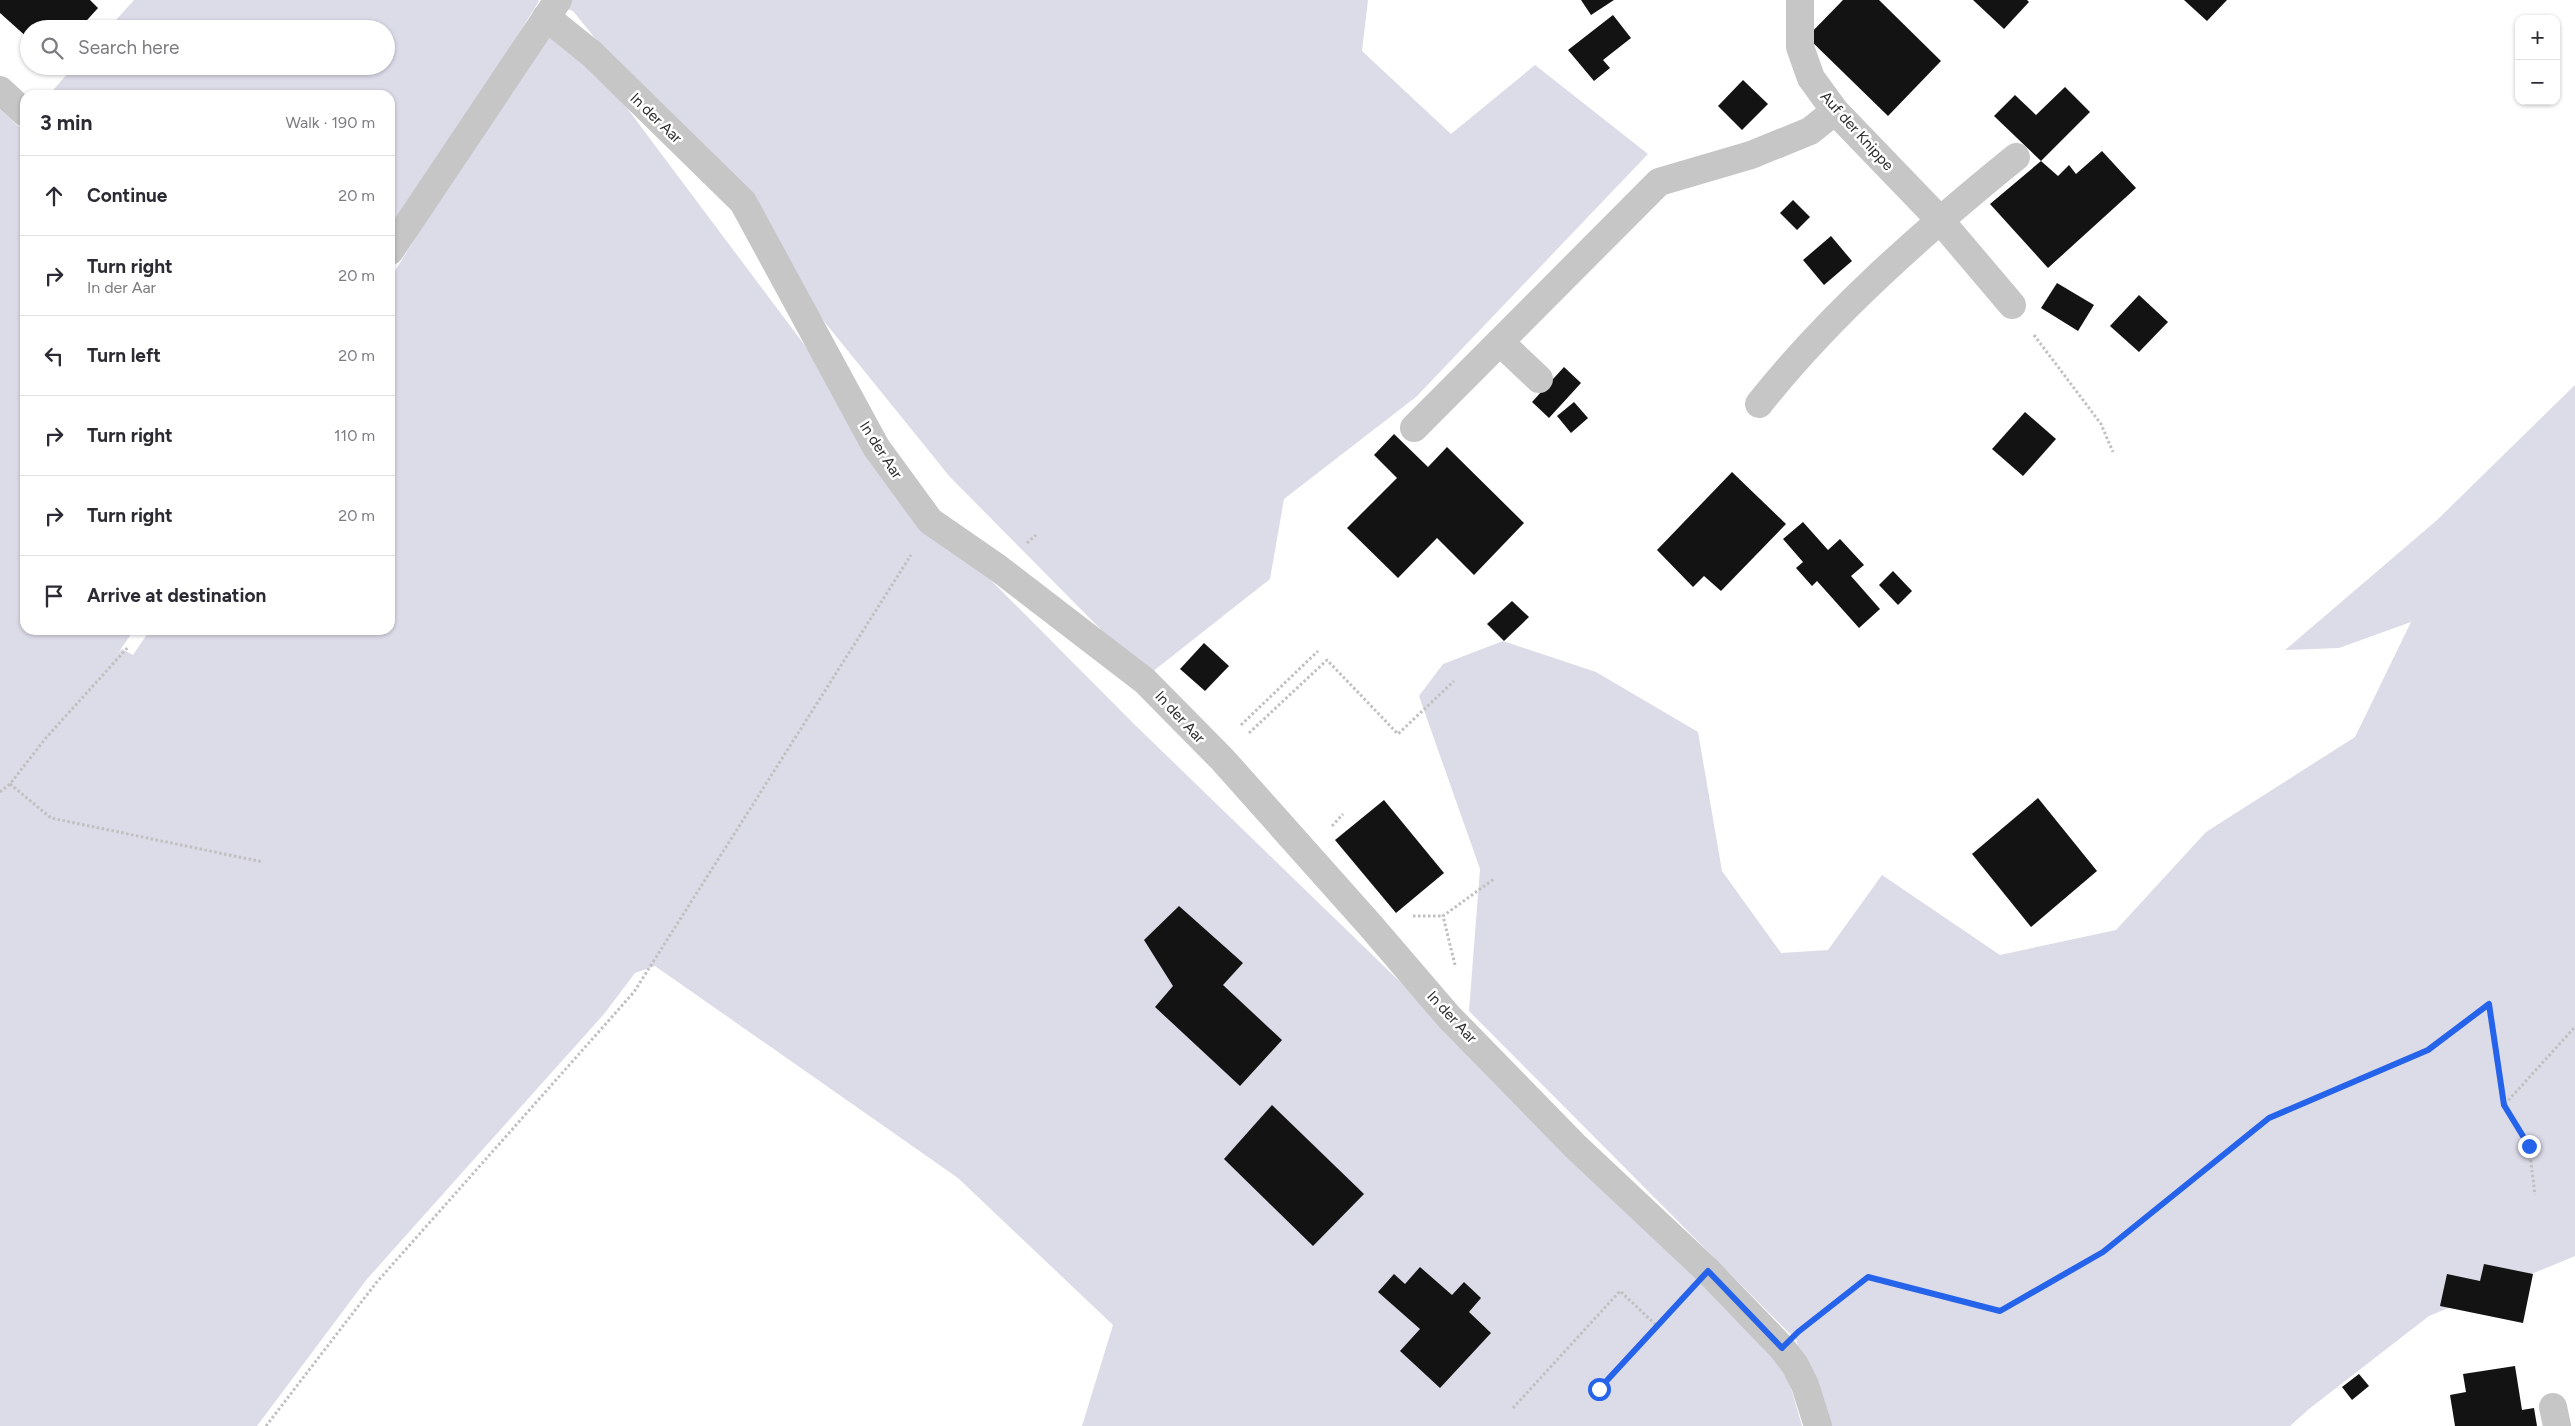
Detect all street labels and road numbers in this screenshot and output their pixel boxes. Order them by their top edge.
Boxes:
street label: Auf der Knippe [1817,88,1897,174]
street label: In der Aar [626,89,686,147]
street label: In der Aar [856,418,906,482]
street label: In der Aar [1151,687,1209,747]
street label: In der Aar [1423,987,1481,1047]

